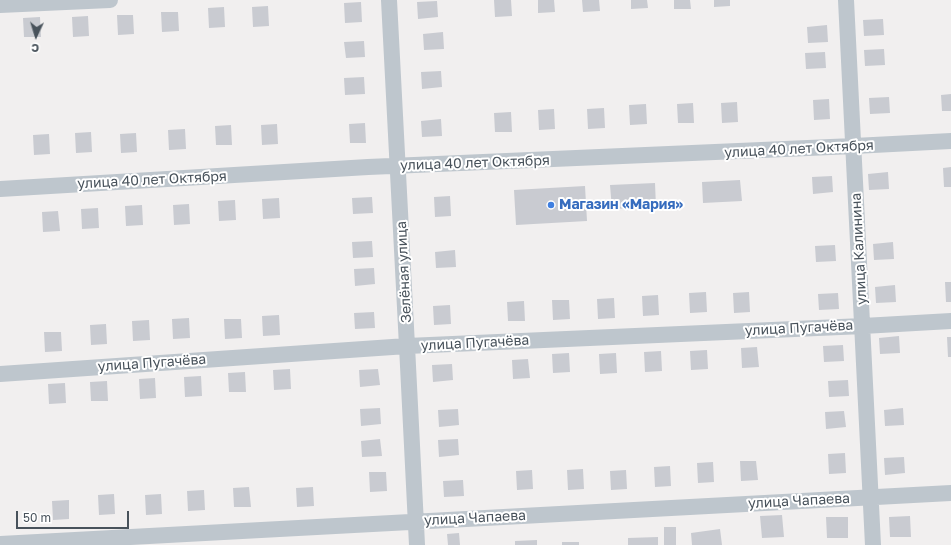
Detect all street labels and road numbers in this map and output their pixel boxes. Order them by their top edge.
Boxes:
street label: улица 40 лет Октября [724,137,874,161]
street label: улица 40 лет Октября [400,152,550,174]
street label: улица 40 лет Октября [77,168,227,192]
street label: улица Калинина [848,192,870,306]
street label: Зелёная улица [393,221,415,323]
street label: улица Пугачёва [744,317,854,339]
street label: улица Пугачёва [420,332,530,354]
street label: улица Пугачёва [97,351,207,375]
street label: улица Чапаева [748,490,850,512]
street label: улица Чапаева [424,507,526,529]

